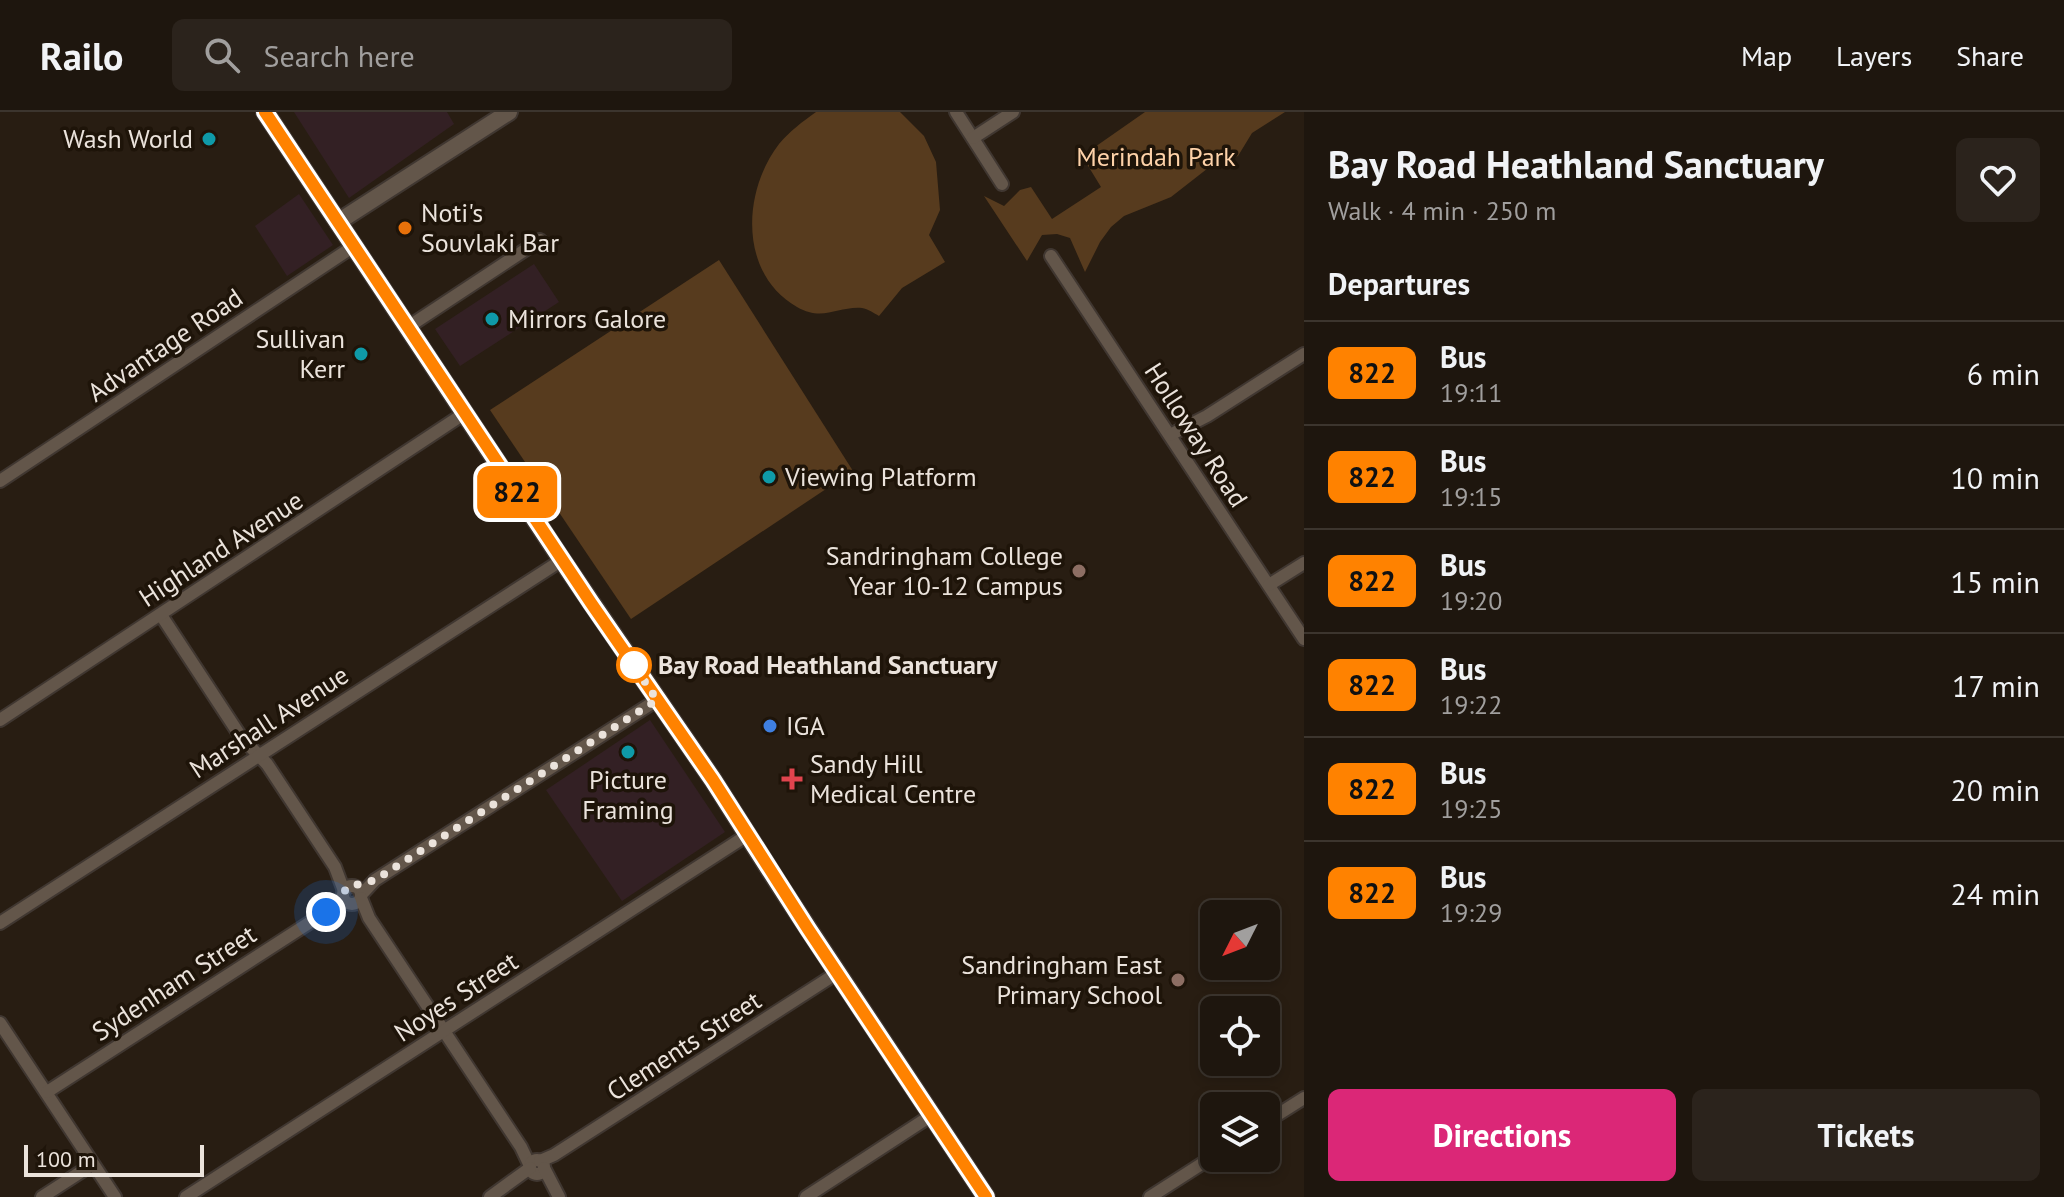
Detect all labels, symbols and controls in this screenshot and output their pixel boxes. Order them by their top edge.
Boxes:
search box [172,19,732,91]
text: Railo [40,31,124,80]
icon: search [200,33,244,77]
text: Search here [264,36,415,75]
text: Map [1741,37,1792,74]
text: Layers [1836,37,1912,74]
text: Share [1956,37,2024,74]
place label: Wash World [63,122,193,155]
marker: Wash World [200,130,218,148]
button: heart [1956,138,2040,222]
text: Bay Road Heathland Sanctuary [1328,139,1824,188]
park label: Merindah Park [1076,140,1236,173]
text: Walk · 4 min · 250 m [1328,194,1556,227]
place label: Noti's Souvlaki Bar [421,196,559,259]
marker: Noti's Souvlaki Bar [396,219,414,237]
text: Departures [1328,264,1470,303]
street label: Advantage Road [81,281,248,409]
place label: Mirrors Galore [508,302,666,335]
marker: Mirrors Galore [483,310,501,328]
place label: Sullivan Kerr [255,322,345,385]
text: Bus [1440,337,1487,376]
marker: Sullivan Kerr [352,345,370,363]
text: 822 [1348,354,1396,391]
text: 6 min [1967,354,2040,393]
street label: Holloway Road [1138,356,1255,513]
text: 19:11 [1440,376,1502,409]
text: Bus [1440,441,1487,480]
text: 822 [1348,458,1396,495]
text: 10 min [1950,458,2040,497]
place label: Viewing Platform [784,460,977,493]
line badge: 822 [471,466,563,518]
marker: Viewing Platform [760,468,778,486]
text: 822 [493,473,541,510]
text: 19:15 [1440,480,1502,513]
street label: Highland Avenue [133,483,309,614]
place label: Sandringham College Year 10-12 Campus [826,539,1063,602]
text: Bus [1440,545,1487,584]
marker: Sandringham College Year 10-12 Campus [1070,562,1088,580]
text: 822 [1348,562,1396,599]
text: 15 min [1950,562,2040,601]
text: 19:20 [1440,584,1502,617]
marker: Bay Road Heathland Sanctuary [617,648,651,682]
place label: Bay Road Heathland Sanctuary [658,648,998,681]
text: Bus [1440,649,1487,688]
street label: Marshall Avenue [183,658,354,785]
text: 822 [1348,666,1396,703]
text: 17 min [1952,666,2040,705]
text: 19:22 [1440,688,1502,721]
place label: IGA [786,709,825,742]
marker: IGA [761,717,779,735]
marker: Picture Framing [619,743,637,761]
place label: Sandy Hill Medical Centre [810,747,976,810]
text: Bus [1440,753,1487,792]
place label: Picture Framing [582,763,674,826]
marker: Sandy Hill Medical Centre [781,768,803,790]
text: 822 [1348,770,1396,807]
text: 20 min [1950,770,2040,809]
text: 19:25 [1440,792,1502,825]
text: Bus [1440,857,1487,896]
text: 822 [1348,874,1396,911]
text: 24 min [1950,874,2040,913]
your location [306,892,346,932]
text: 19:29 [1440,896,1502,929]
north arrow [1200,900,1280,980]
map controls [1200,900,1280,1172]
street label: Sydenham Street [86,917,262,1048]
street label: Noyes Street [388,944,524,1049]
place label: Sandringham East Primary School [961,948,1162,1011]
marker: Sandringham East Primary School [1169,971,1187,989]
street label: Clements Street [600,983,767,1108]
button: locate [1200,996,1280,1076]
button: Directions [1328,1089,1676,1181]
button: Tickets [1692,1089,2040,1181]
button: layers [1200,1092,1280,1172]
scale bar [24,1141,204,1177]
text: 100 m [36,1145,96,1173]

